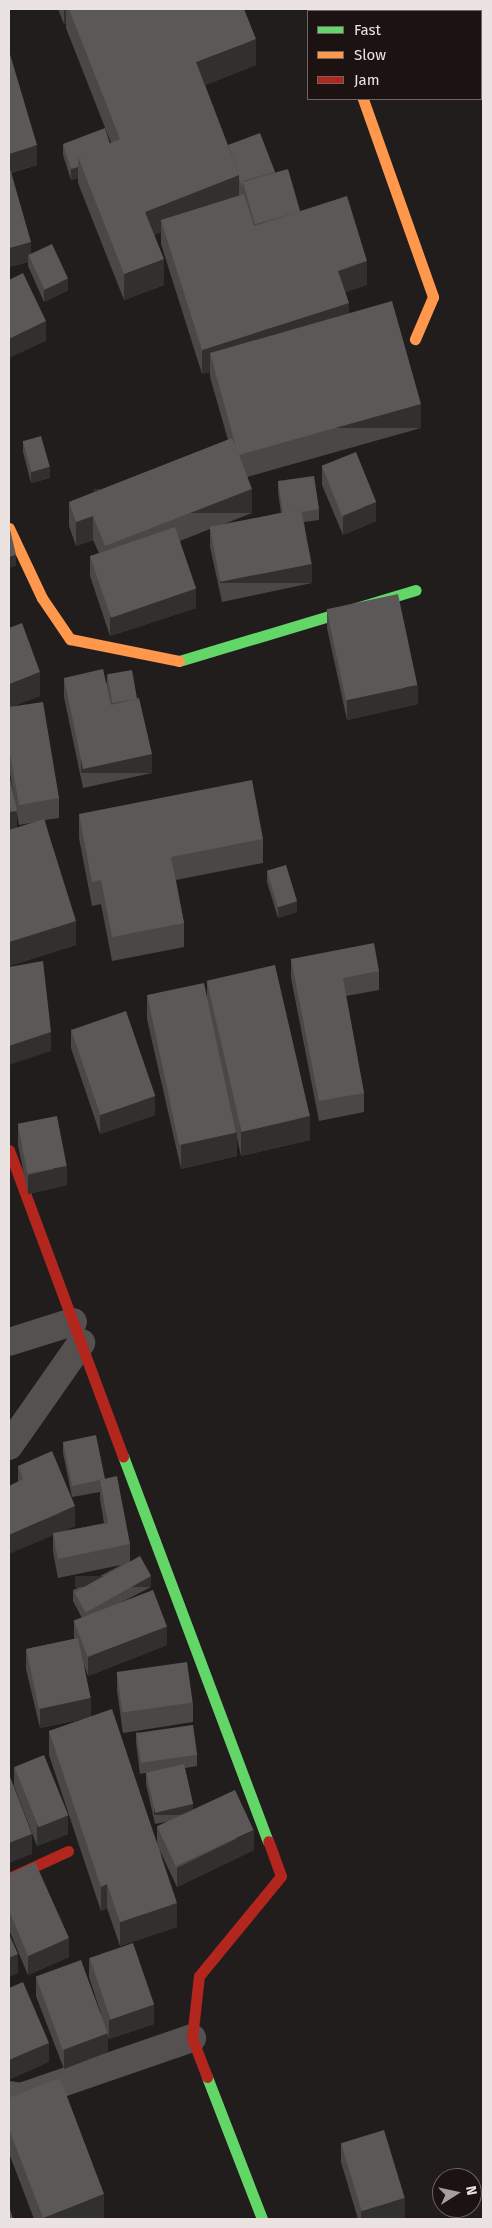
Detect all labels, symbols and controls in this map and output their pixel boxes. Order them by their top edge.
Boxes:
legend [307,10,482,100]
text: Fast [354,21,381,39]
text: Slow [354,46,386,64]
text: Jam [354,71,380,89]
north arrow [432,2168,482,2218]
text: N [462,2184,480,2197]

